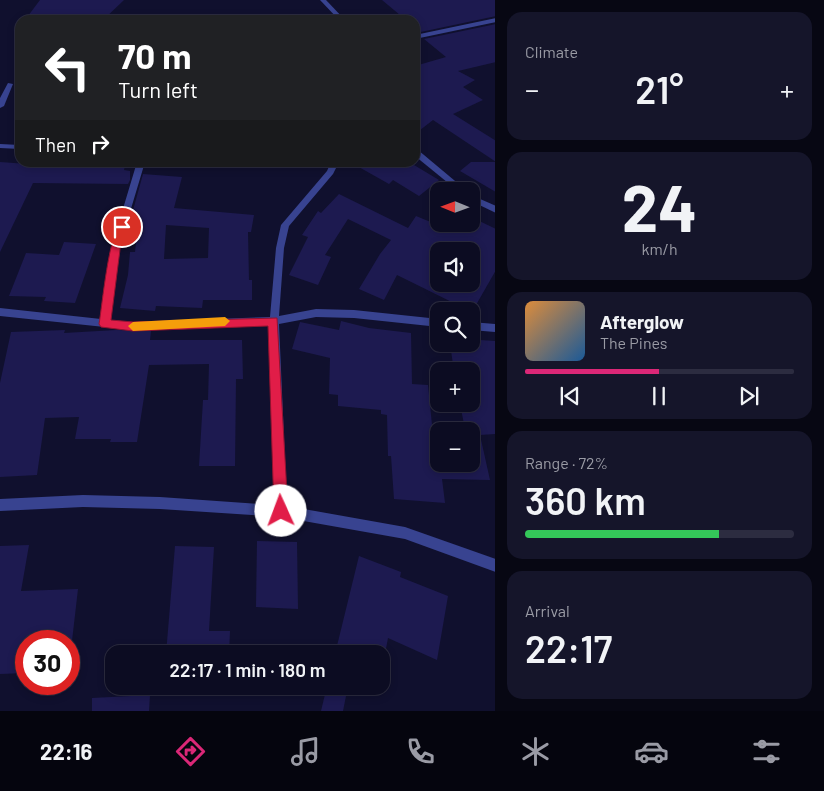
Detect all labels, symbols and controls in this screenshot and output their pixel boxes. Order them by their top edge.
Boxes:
text: 70 m [118,34,192,76]
icon: left [35,35,100,100]
text: Climate [525,42,578,61]
text: 21° [635,66,684,112]
text: − [525,72,539,106]
text: + [780,72,794,106]
text: Turn left [118,76,198,102]
icon: right [86,130,114,158]
text: Then [35,133,76,156]
text: 24 [622,167,697,245]
north arrow [430,182,480,232]
map controls [430,182,480,472]
pin [101,206,143,248]
icon: arrive [108,213,136,241]
text: km/h [641,239,678,258]
button: sound [430,242,480,292]
button: search [430,302,480,352]
text: Afterglow [600,310,684,333]
text: The Pines [600,333,668,352]
button: + [430,362,480,412]
icon: previous [556,382,584,410]
icon: pause [645,382,673,410]
icon: next [735,382,763,410]
button: − [430,422,480,472]
text: Range · 72% [525,453,608,472]
text: 360 km [525,477,646,523]
position arrow [254,484,306,536]
text: Arrival [525,601,570,620]
text: 22:17 [525,625,612,671]
speed limit sign: 30 [15,630,80,695]
text: 22:17 · 1 min · 180 m [169,658,326,681]
icon: directions [173,734,208,769]
icon: music [288,734,323,769]
icon: phone [403,734,438,769]
icon: climate [518,734,553,769]
icon: car [634,734,669,769]
icon: filters [749,734,784,769]
text: 22:16 [40,738,92,764]

